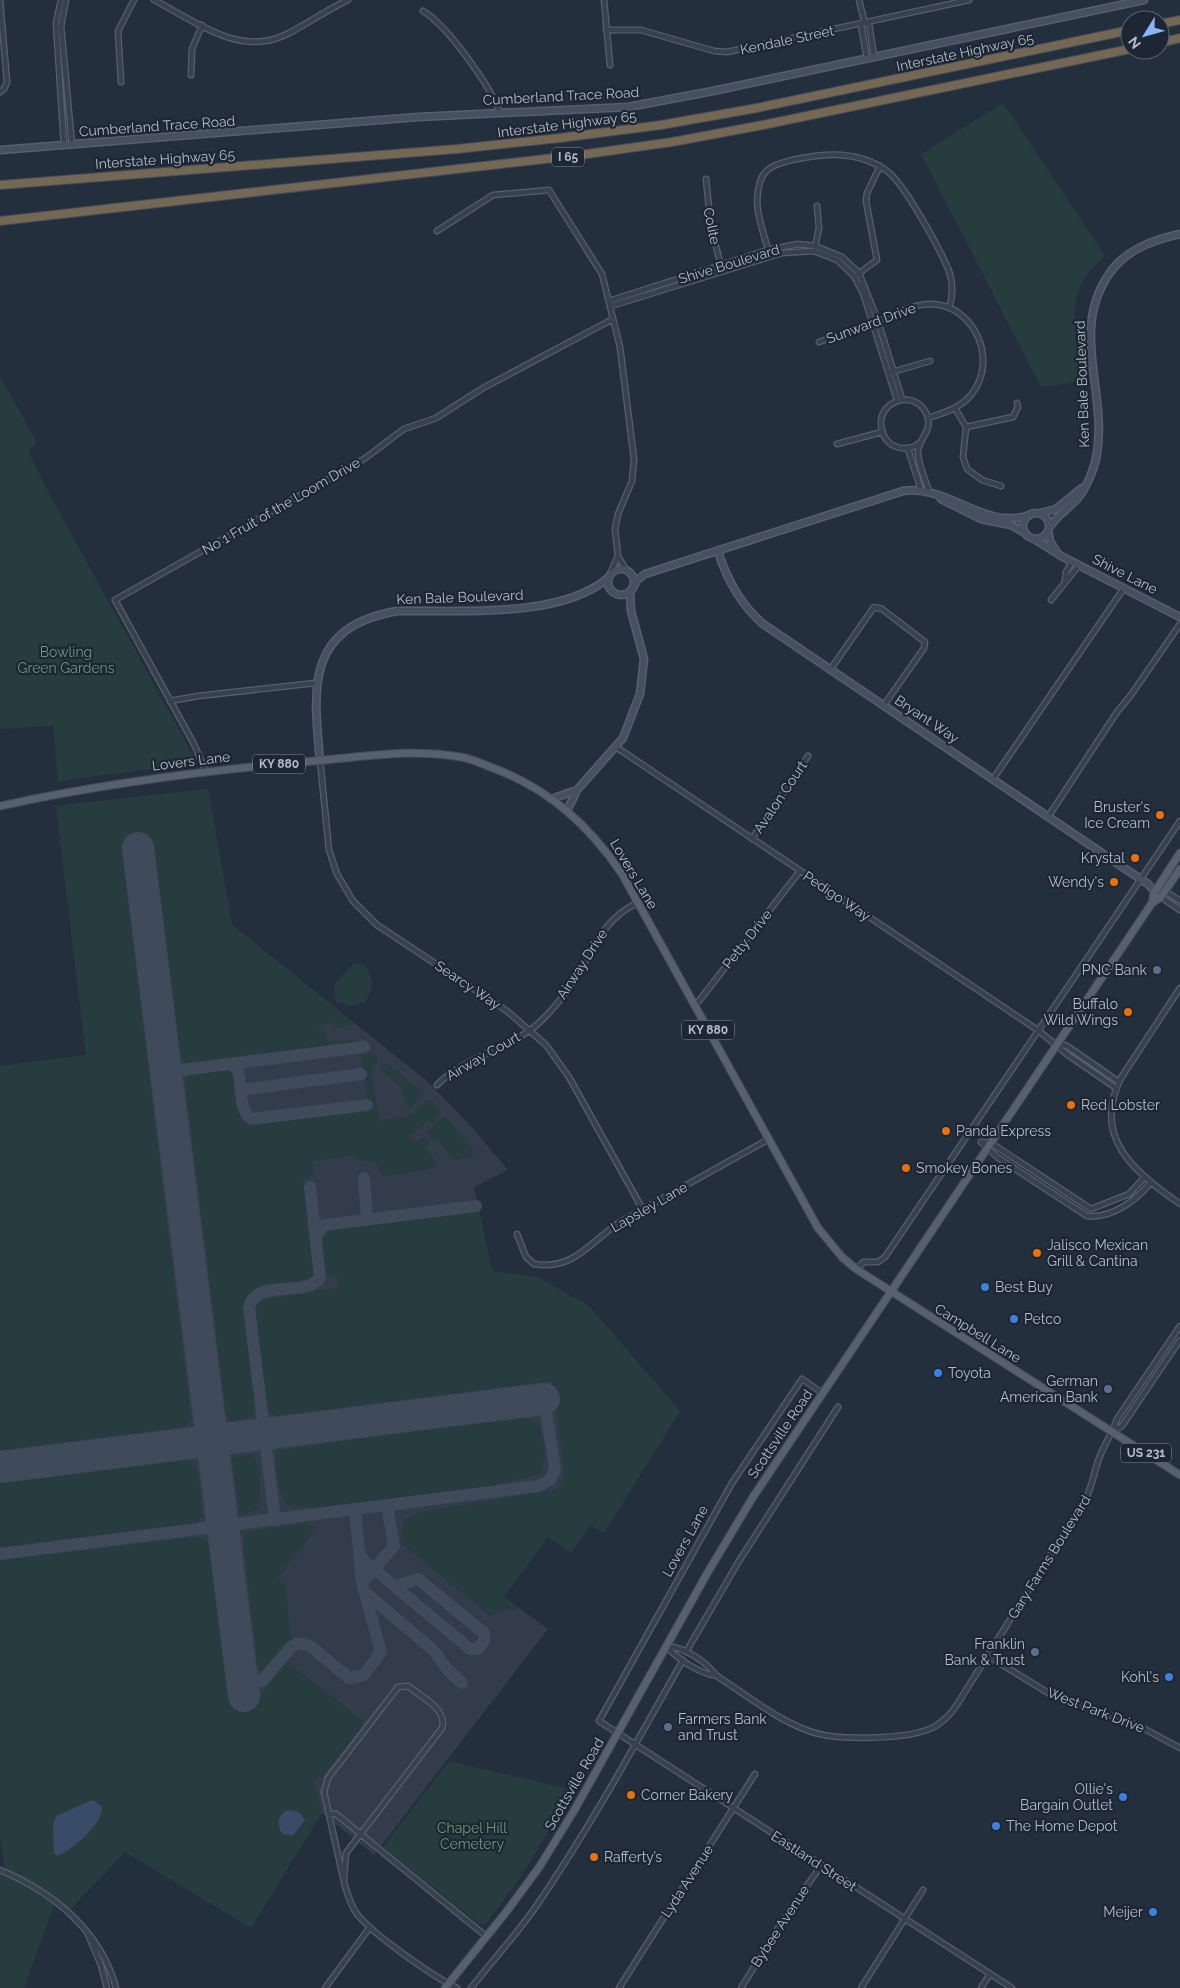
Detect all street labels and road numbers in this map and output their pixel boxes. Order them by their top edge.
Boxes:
street label: Kendale Street [739,22,836,58]
street label: Interstate Highway 65 [895,30,1036,74]
street label: Cumberland Trace Road [482,84,640,108]
street label: Interstate Highway 65 [496,107,638,140]
street label: Cumberland Trace Road [78,113,236,139]
street label: Interstate Highway 65 [95,146,236,172]
road number: I 65 [552,148,584,166]
street label: Colite [700,206,724,246]
street label: Shive Boulevard [677,241,781,287]
street label: Sunward Drive [824,299,918,347]
street label: Ken Bale Boulevard [1072,320,1092,448]
street label: No 1 Fruit of the Loom Drive [199,454,363,558]
street label: Shive Lane [1090,551,1160,597]
street label: Ken Bale Boulevard [396,587,524,607]
street label: Bryant Way [892,692,963,747]
street label: Lovers Lane [151,748,231,774]
road number: KY 880 [253,754,305,774]
street label: Avalon Court [750,758,810,836]
street label: Lovers Lane [607,836,661,912]
street label: Pedigo Way [800,868,874,925]
street label: Petty Drive [719,906,775,972]
street label: Airway Drive [553,926,611,1002]
street label: Searcy Way [432,957,504,1013]
road number: KY 880 [682,1020,734,1040]
street label: Airway Court [443,1028,523,1084]
street label: Lapsley Lane [608,1179,690,1235]
street label: Campbell Lane [932,1300,1024,1366]
street label: Scottsville Road [744,1386,816,1482]
road number: US 231 [1121,1444,1171,1462]
street label: Gary Farms Boulevard [1004,1492,1094,1622]
street label: Lovers Lane [659,1503,711,1579]
street label: West Park Drive [1045,1684,1147,1736]
street label: Scottsville Road [541,1735,607,1833]
street label: Eastland Street [768,1828,860,1895]
street label: Lyda Avenue [658,1842,716,1920]
street label: Bybee Avenue [748,1882,812,1970]

